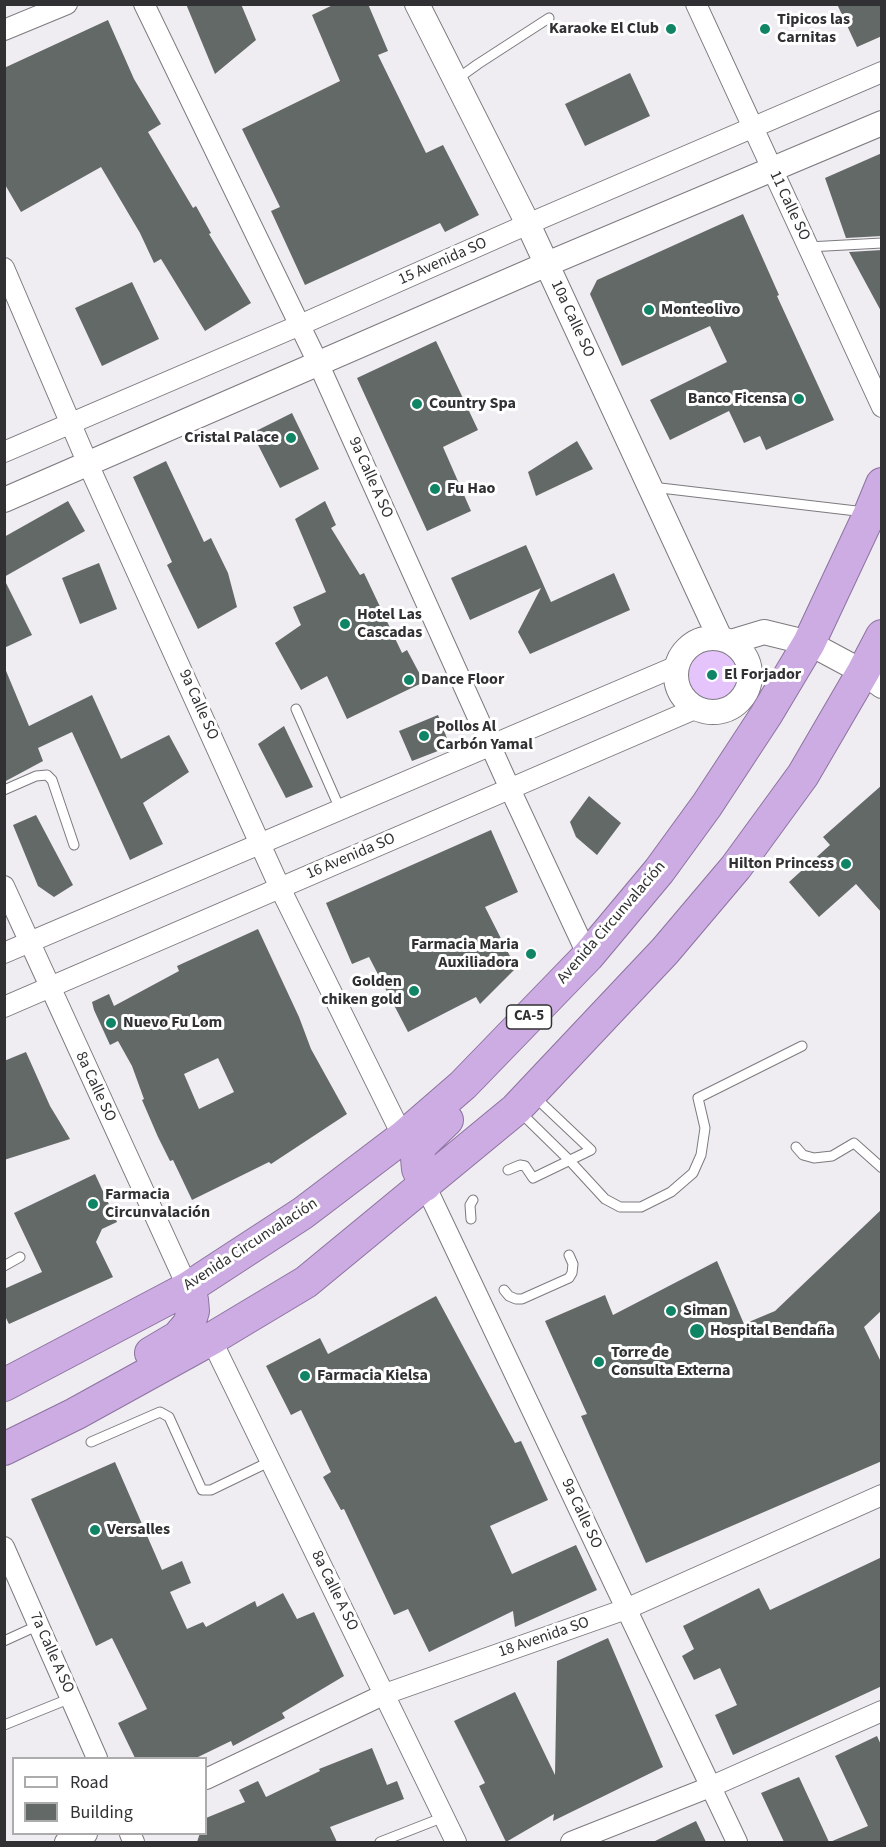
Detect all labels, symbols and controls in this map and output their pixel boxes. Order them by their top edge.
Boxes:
place label: Tipicos las Carnitas [777,10,850,48]
place label: Karaoke El Club [549,19,659,39]
marker: Karaoke El Club [664,22,678,36]
marker: Tipicos las Carnitas [758,22,772,36]
street label: 11 Calle SO [765,168,813,244]
street label: 15 Avenida SO [396,234,490,290]
street label: 10a Calle SO [546,277,598,361]
place label: Monteolivo [661,300,740,320]
marker: Monteolivo [642,303,656,317]
place label: Banco Ficensa [688,389,787,409]
marker: Banco Ficensa [792,392,806,406]
place label: Country Spa [429,394,516,414]
marker: Country Spa [410,397,424,411]
place label: Cristal Palace [184,428,279,448]
marker: Cristal Palace [284,431,298,445]
street label: 9a Calle A SO [344,434,396,522]
place label: Fu Hao [447,479,495,499]
marker: Fu Hao [428,482,442,496]
place label: Hotel Las Cascadas [357,605,422,643]
marker: Hotel Las Cascadas [338,617,352,631]
place label: El Forjador [724,665,801,685]
street label: 9a Calle SO [174,667,222,743]
marker: El Forjador [705,668,719,682]
place label: Dance Floor [421,670,504,690]
marker: Dance Floor [402,673,416,687]
place label: Pollos Al Carbón Yamal [436,717,533,755]
marker: Pollos Al Carbón Yamal [417,729,431,743]
street label: 16 Avenida SO [304,830,398,884]
place label: Hilton Princess [728,854,834,874]
marker: Hilton Princess [839,857,853,871]
street label: Avenida Circunvalación [554,858,670,988]
place label: Farmacia Maria Auxiliadora [411,935,519,973]
marker: Farmacia Maria Auxiliadora [524,947,538,961]
place label: Golden chiken gold [321,972,402,1010]
marker: Golden chiken gold [407,984,421,998]
road number: CA-5 [506,1005,552,1029]
place label: Nuevo Fu Lom [123,1013,222,1033]
marker: Nuevo Fu Lom [104,1016,118,1030]
street label: 8a Calle SO [70,1049,120,1125]
place label: Farmacia Circunvalación [105,1185,210,1223]
street label: Avenida Circunvalación [180,1194,322,1296]
marker: Farmacia Circunvalación [86,1197,100,1211]
place label: Siman [683,1301,728,1321]
marker: Siman [664,1304,678,1318]
place label: Hospital Bendaña [710,1321,835,1341]
marker: Hospital Bendaña [688,1322,706,1340]
place label: Torre de Consulta Externa [611,1343,730,1381]
marker: Torre de Consulta Externa [592,1355,606,1369]
place label: Farmacia Kielsa [317,1366,428,1386]
marker: Farmacia Kielsa [298,1369,312,1383]
street label: 9a Calle SO [556,1476,606,1552]
place label: Versalles [107,1520,170,1540]
marker: Versalles [88,1523,102,1537]
street label: 8a Calle A SO [306,1548,362,1634]
street label: 7a Calle A SO [25,1609,77,1697]
street label: 18 Avenida SO [496,1613,592,1663]
legend [12,1757,207,1835]
text: Road [70,1770,109,1795]
text: Building [70,1800,133,1825]

